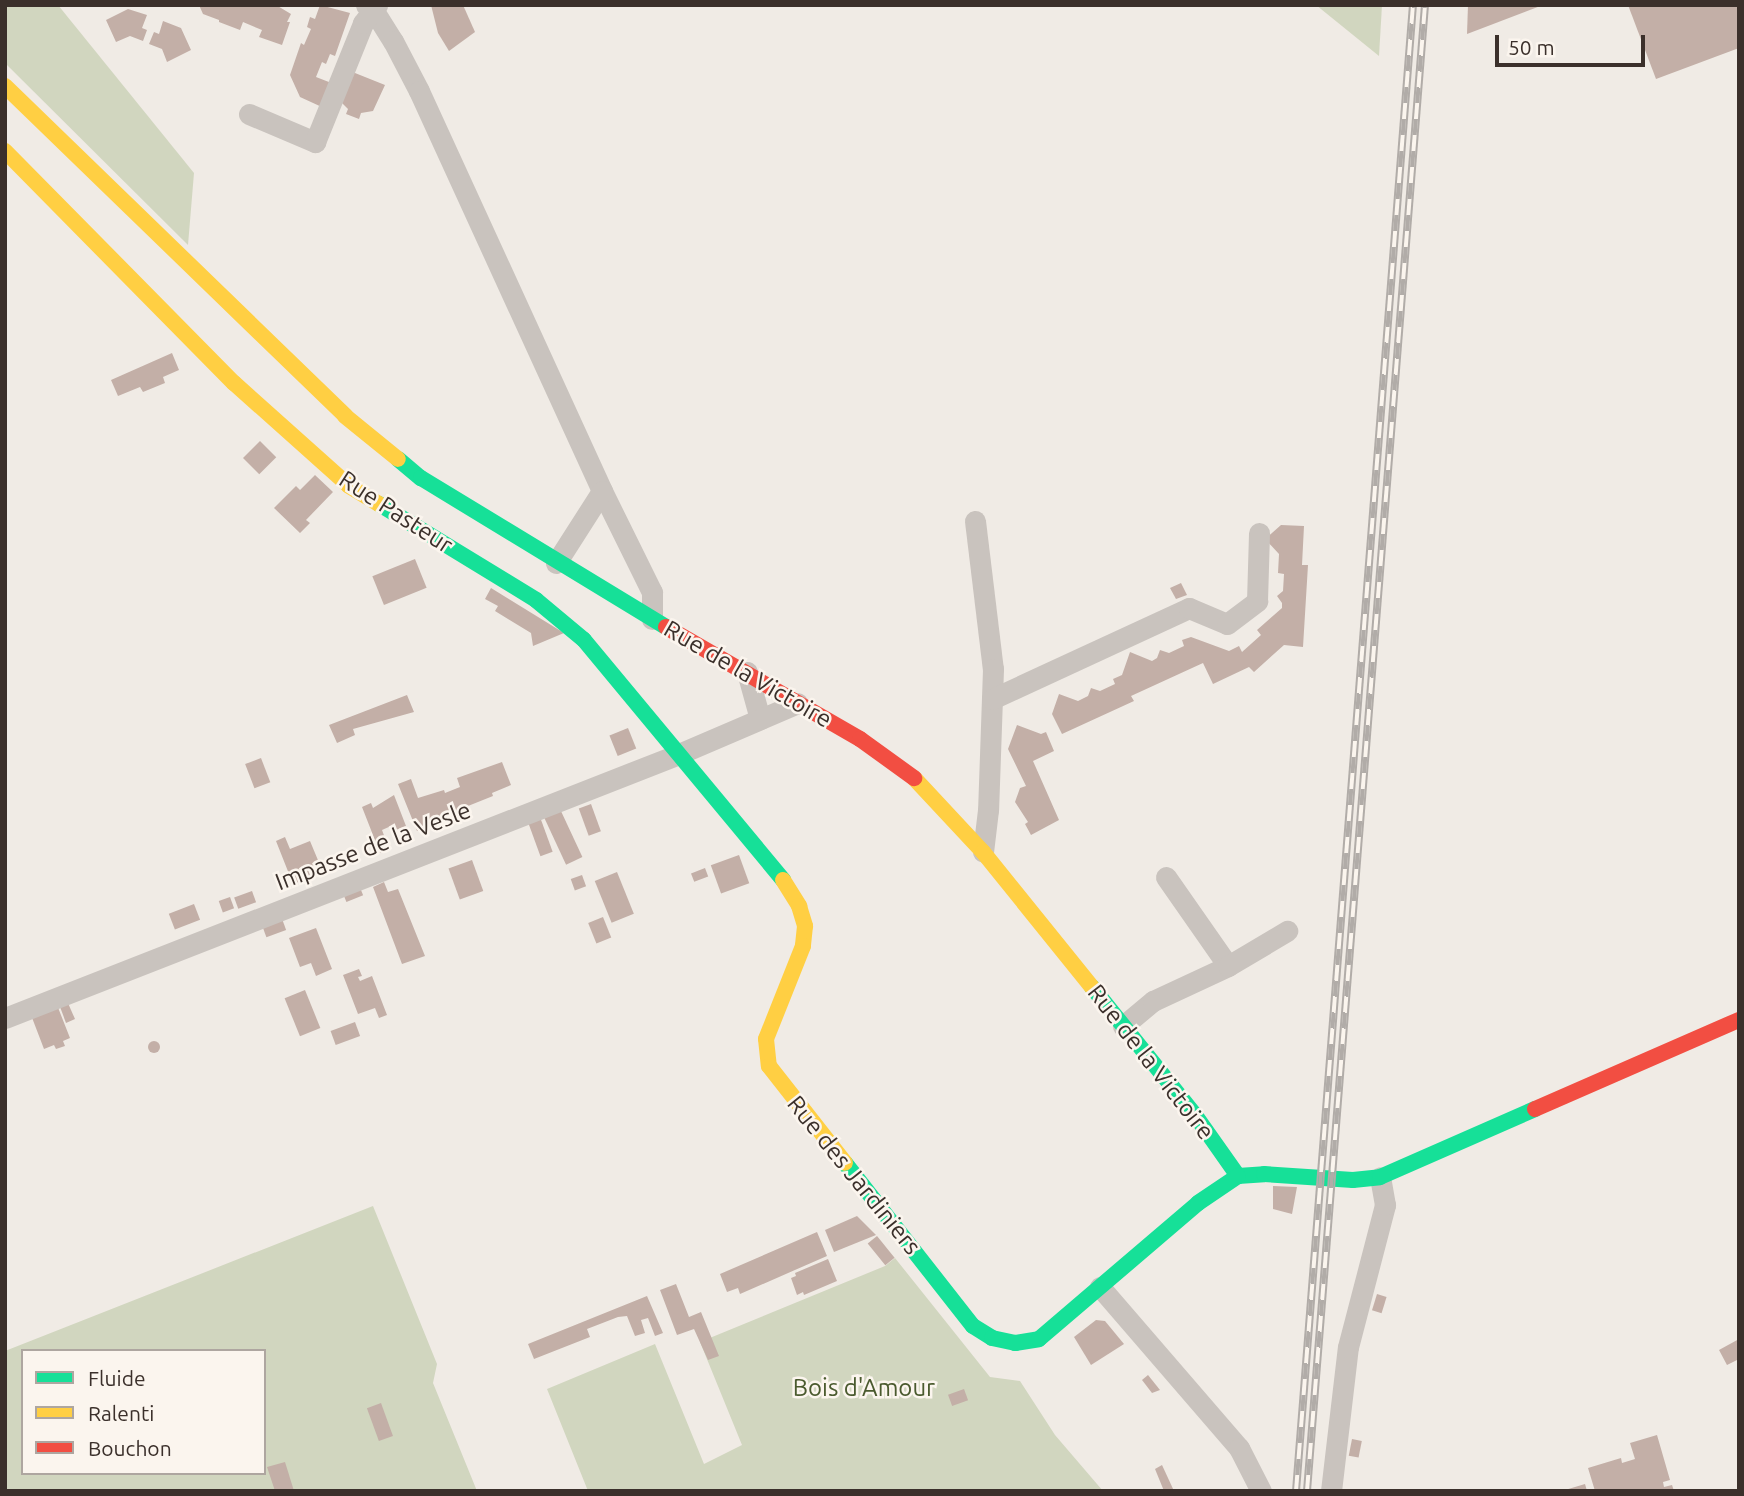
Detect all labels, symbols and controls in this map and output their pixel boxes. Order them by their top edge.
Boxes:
scale bar [1499,21,1650,65]
text: 50 m [1508,35,1555,59]
street label: Rue Pasteur [334,465,458,559]
street label: Rue de la Victoire [659,614,837,734]
street label: Impasse de la Vesle [271,795,475,897]
street label: Rue de la Victoire [1081,979,1221,1145]
street label: Rue des Jardiniers [781,1090,927,1260]
legend [21,1349,266,1475]
text: Fluide [88,1366,146,1390]
park label: Bois d'Amour [793,1374,935,1402]
text: Ralenti [88,1401,154,1425]
text: Bouchon [88,1436,172,1460]

